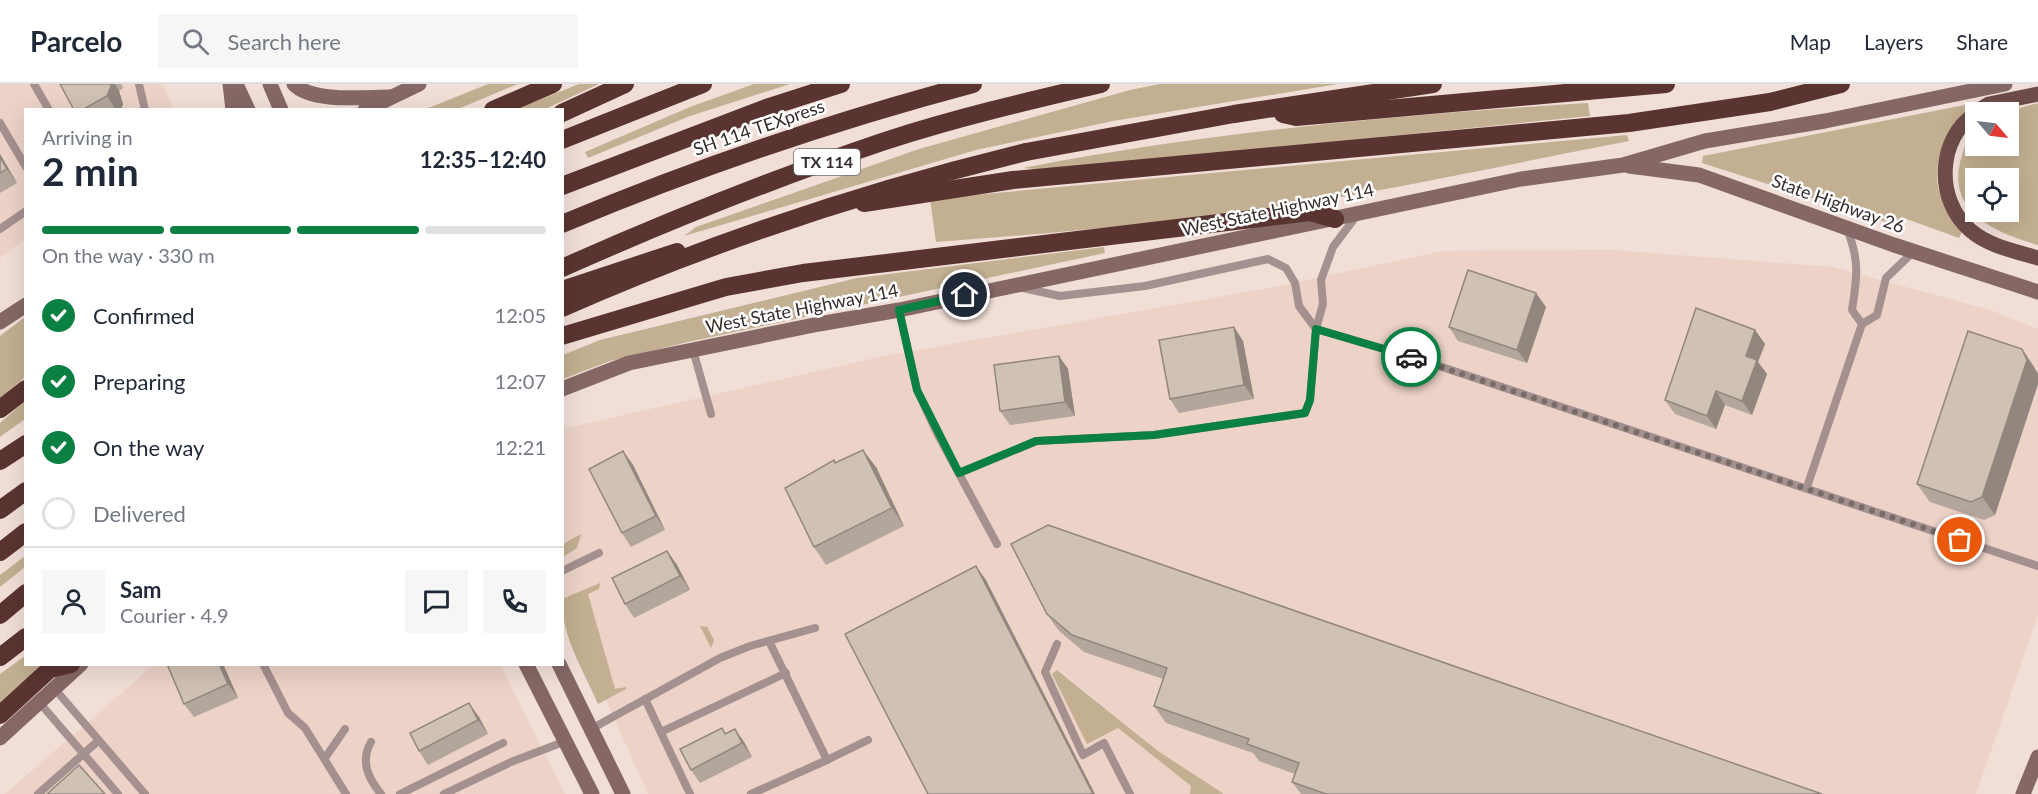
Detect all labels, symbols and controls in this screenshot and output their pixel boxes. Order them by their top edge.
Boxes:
search box [158,14,578,68]
text: Parcelo [30,24,122,58]
icon: search [179,25,212,58]
text: Search here [227,28,341,55]
text: Map [1790,29,1831,54]
text: Layers [1864,29,1923,54]
text: Share [1956,29,2008,54]
street label: SH 114 TEXpress [690,94,827,160]
north arrow [1965,102,2019,156]
map controls [1965,102,2019,222]
text: Arriving in [42,125,133,149]
text: 12:35–12:40 [420,146,546,173]
text: 2 min [42,148,139,194]
road number: TX 114 [794,149,860,175]
button: locate [1965,168,2019,222]
street label: State Highway 26 [1769,169,1908,237]
street label: West State Highway 114 [1180,178,1376,240]
text: On the way · 330 m [42,243,215,267]
pin [939,269,990,320]
icon: home [948,278,981,311]
street label: West State Highway 114 [704,279,900,338]
icon: check [42,299,75,332]
text: Confirmed [93,302,195,329]
text: 12:05 [495,303,546,327]
courier [1381,327,1441,387]
icon: car [1395,341,1428,374]
icon: check [42,365,75,398]
text: Preparing [93,368,185,395]
text: 12:07 [495,369,546,393]
icon: check [42,431,75,464]
text: On the way [93,434,204,461]
text: 12:21 [495,435,546,459]
text: Delivered [93,500,186,527]
pin [1934,514,1985,565]
icon: bag [1943,523,1976,556]
button: person [42,570,105,633]
button: chat [405,570,468,633]
button: phone [483,570,546,633]
text: Sam [120,576,162,603]
text: Courier · 4.9 [120,603,229,627]

